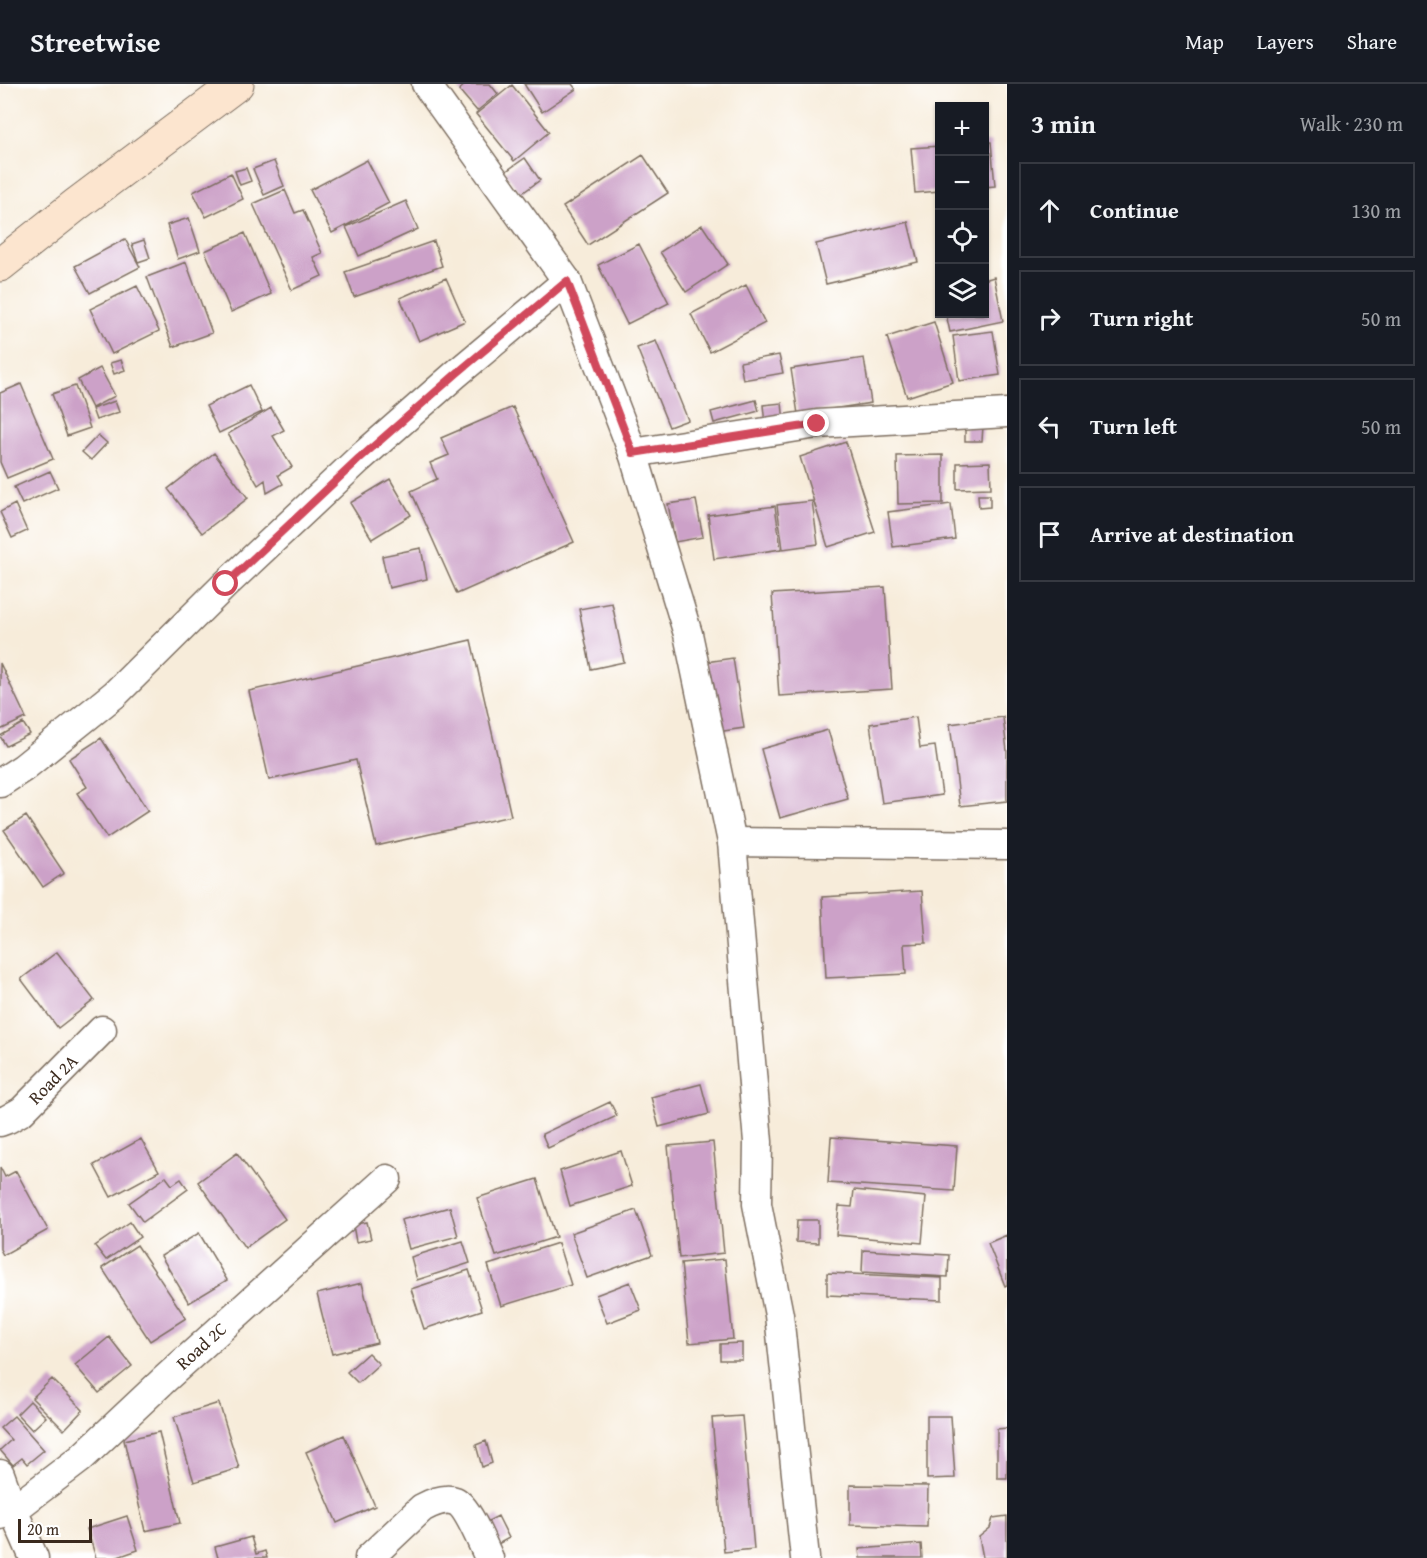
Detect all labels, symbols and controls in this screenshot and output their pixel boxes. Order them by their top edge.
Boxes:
text: Streetwise [30,21,160,62]
text: Map [1185,26,1224,57]
text: Layers [1257,26,1314,57]
text: Share [1347,26,1397,57]
map controls [935,102,989,318]
button: + [935,102,989,156]
text: 3 min [1031,104,1096,143]
text: Walk · 230 m [1300,109,1403,138]
button: − [935,156,989,210]
icon: ahead [1033,194,1066,227]
text: Continue [1090,194,1179,226]
text: 130 m [1351,196,1401,225]
button: locate [935,210,989,264]
button: layers [935,264,989,318]
icon: right [1033,302,1066,335]
text: Turn right [1090,302,1193,334]
text: 50 m [1361,304,1401,333]
route end [803,410,829,436]
icon: left [1033,410,1066,443]
text: Turn left [1090,410,1177,442]
text: 50 m [1361,412,1401,441]
icon: arrive [1033,518,1066,551]
text: Arrive at destination [1090,518,1294,550]
route start [212,570,238,596]
street label: Road 2A [22,1048,84,1110]
street label: Road 2C [170,1315,233,1376]
scale bar [18,1516,92,1544]
text: 20 m [27,1517,59,1541]

